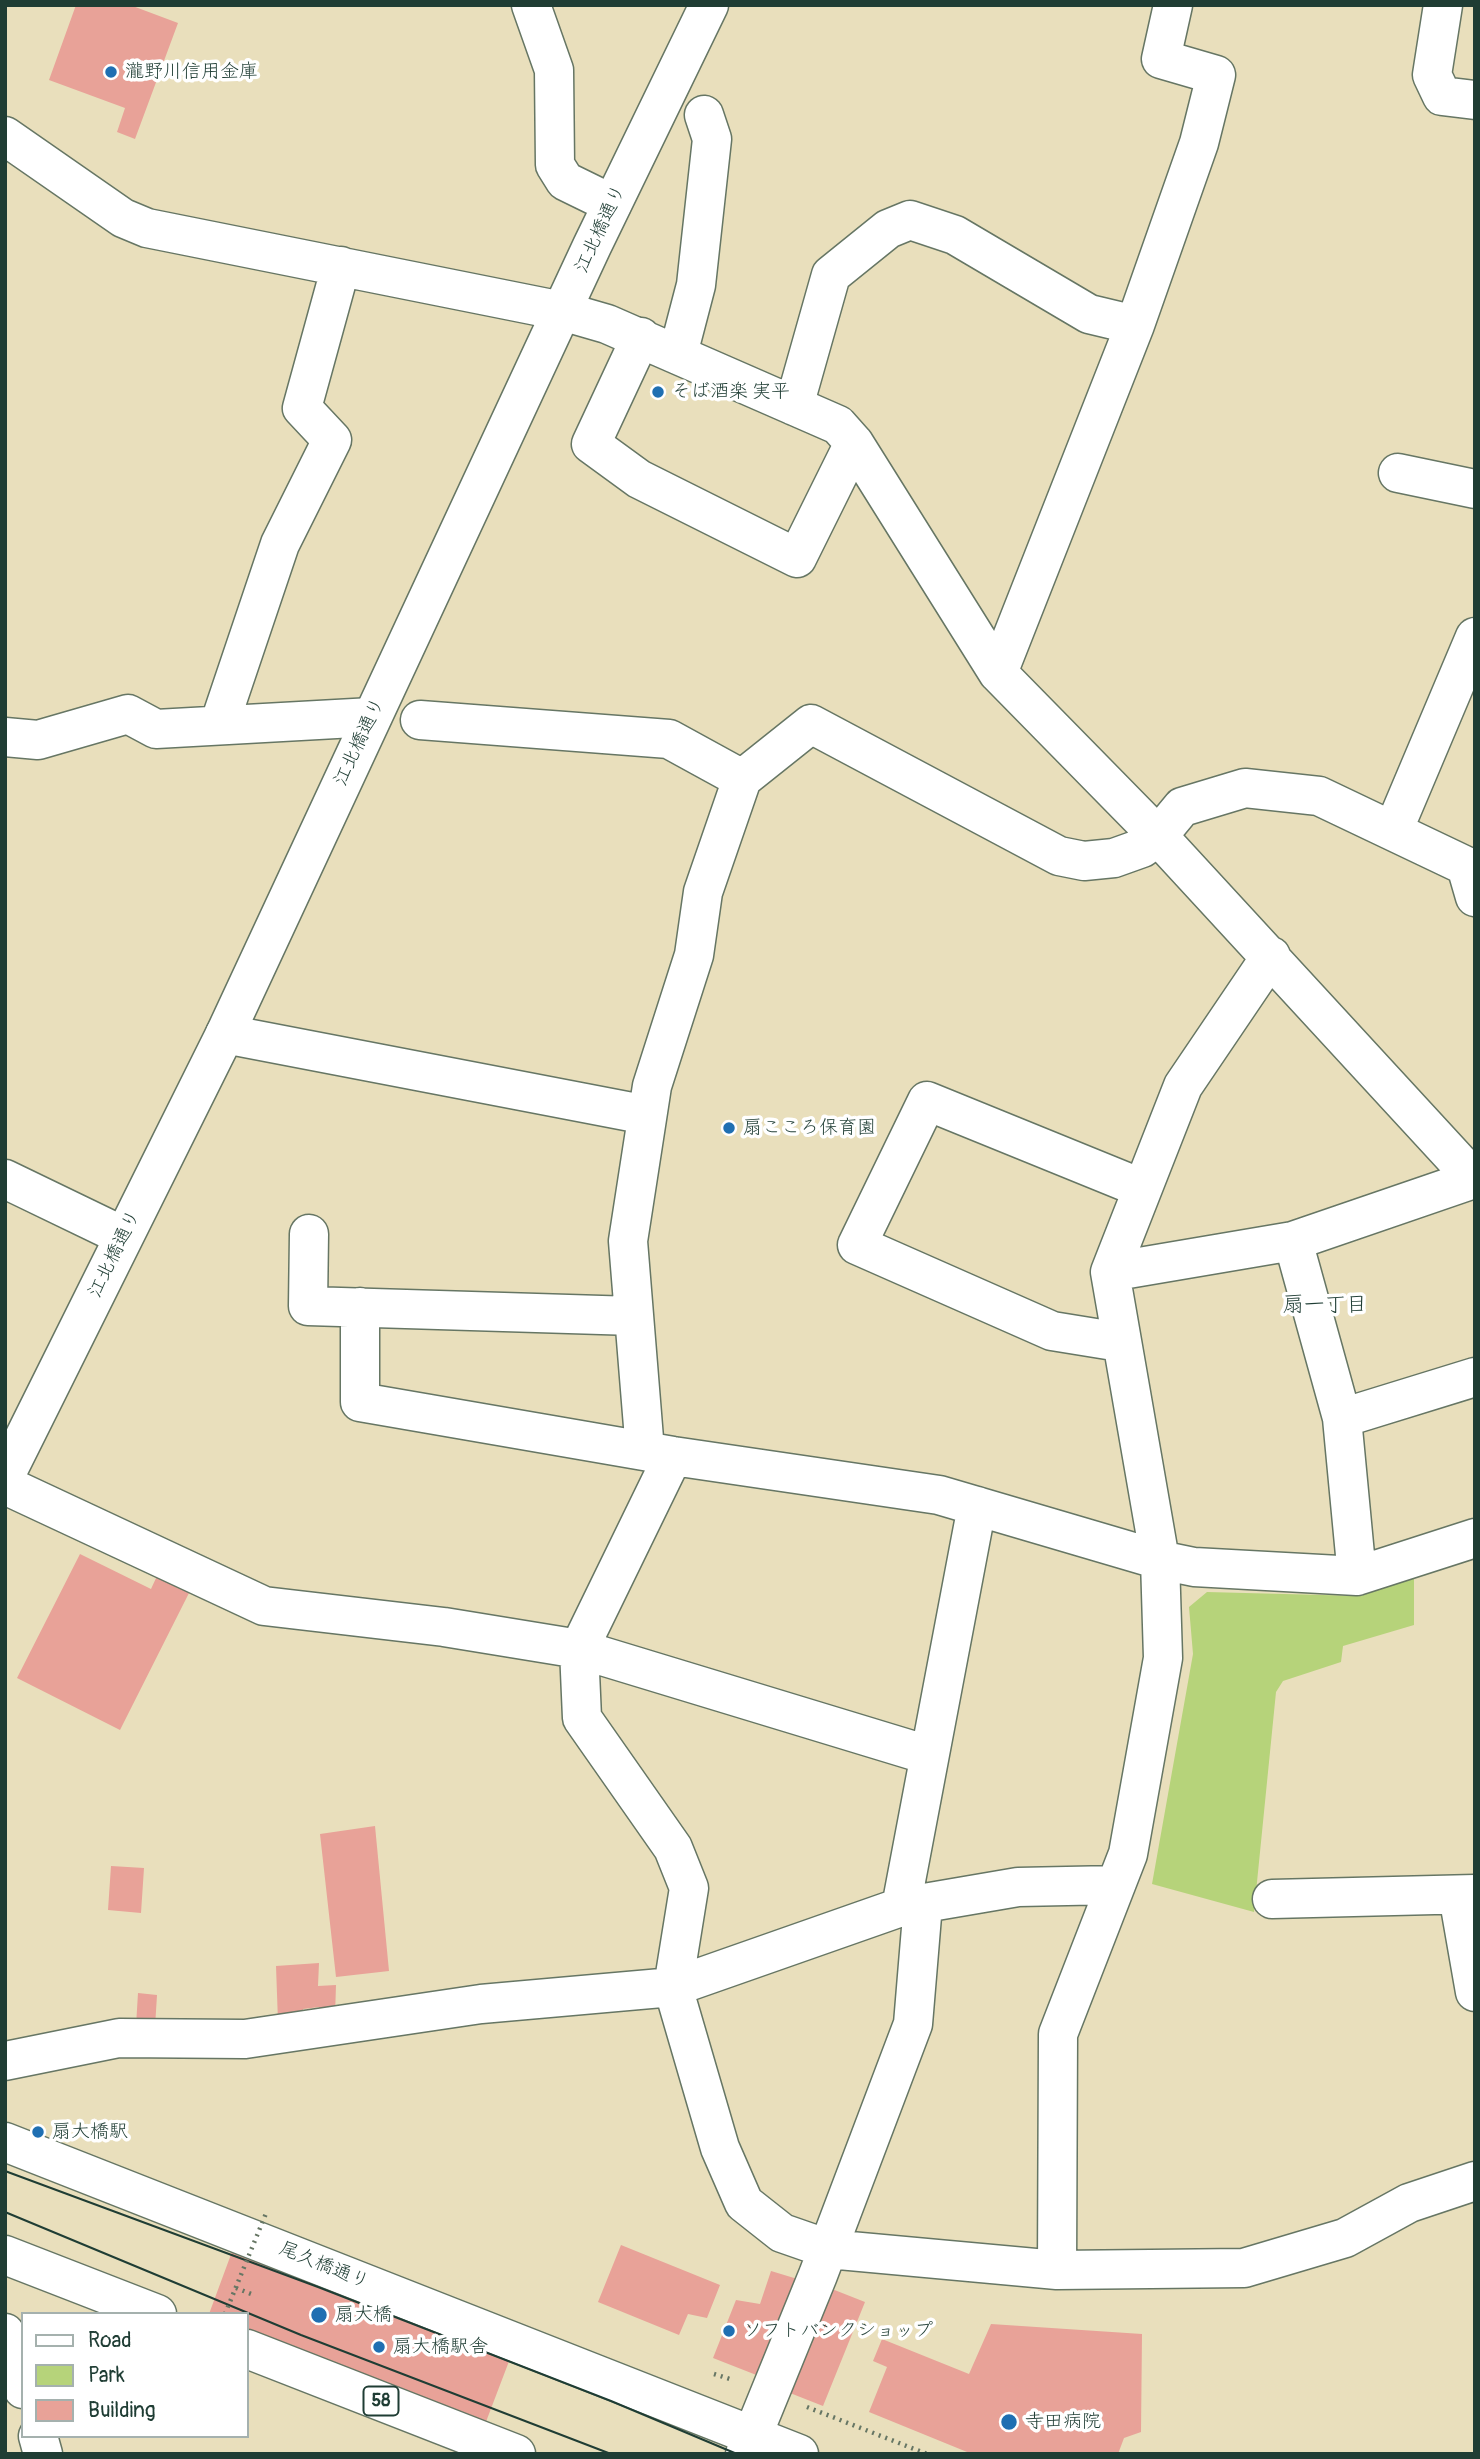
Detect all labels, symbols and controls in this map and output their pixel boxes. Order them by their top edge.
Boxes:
place label: 瀧野川信用金庫 [125,61,258,83]
marker: 瀧野川信用金庫 [103,64,119,80]
street label: 江北橋通り [571,181,631,277]
place label: そば酒楽 実平 [672,381,790,403]
marker: そば酒楽 実平 [650,384,666,400]
street label: 江北橋通り [330,694,390,790]
place label: 扇こころ保育園 [743,1117,876,1139]
marker: 扇こころ保育園 [721,1120,737,1136]
street label: 江北橋通り [84,1206,146,1302]
district label: 扇一丁目 [1283,1293,1367,1319]
place label: 扇大橋駅 [52,2121,128,2143]
marker: 扇大橋駅 [30,2124,46,2140]
street label: 尾久橋通り [276,2238,372,2294]
place label: 扇大橋 [335,2304,392,2326]
marker: 扇大橋 [309,2305,329,2325]
legend [21,2312,248,2438]
place label: ソフトバンクショップ [743,2320,933,2342]
marker: ソフトバンクショップ [721,2323,737,2339]
text: Road [88,2327,132,2354]
place label: 扇大橋駅舎 [393,2336,488,2358]
marker: 扇大橋駅舎 [371,2339,387,2355]
text: Park [88,2362,125,2389]
road number: 58 [364,2386,398,2416]
text: Building [88,2397,155,2424]
place label: 寺田病院 [1025,2411,1101,2433]
marker: 寺田病院 [999,2412,1019,2432]

